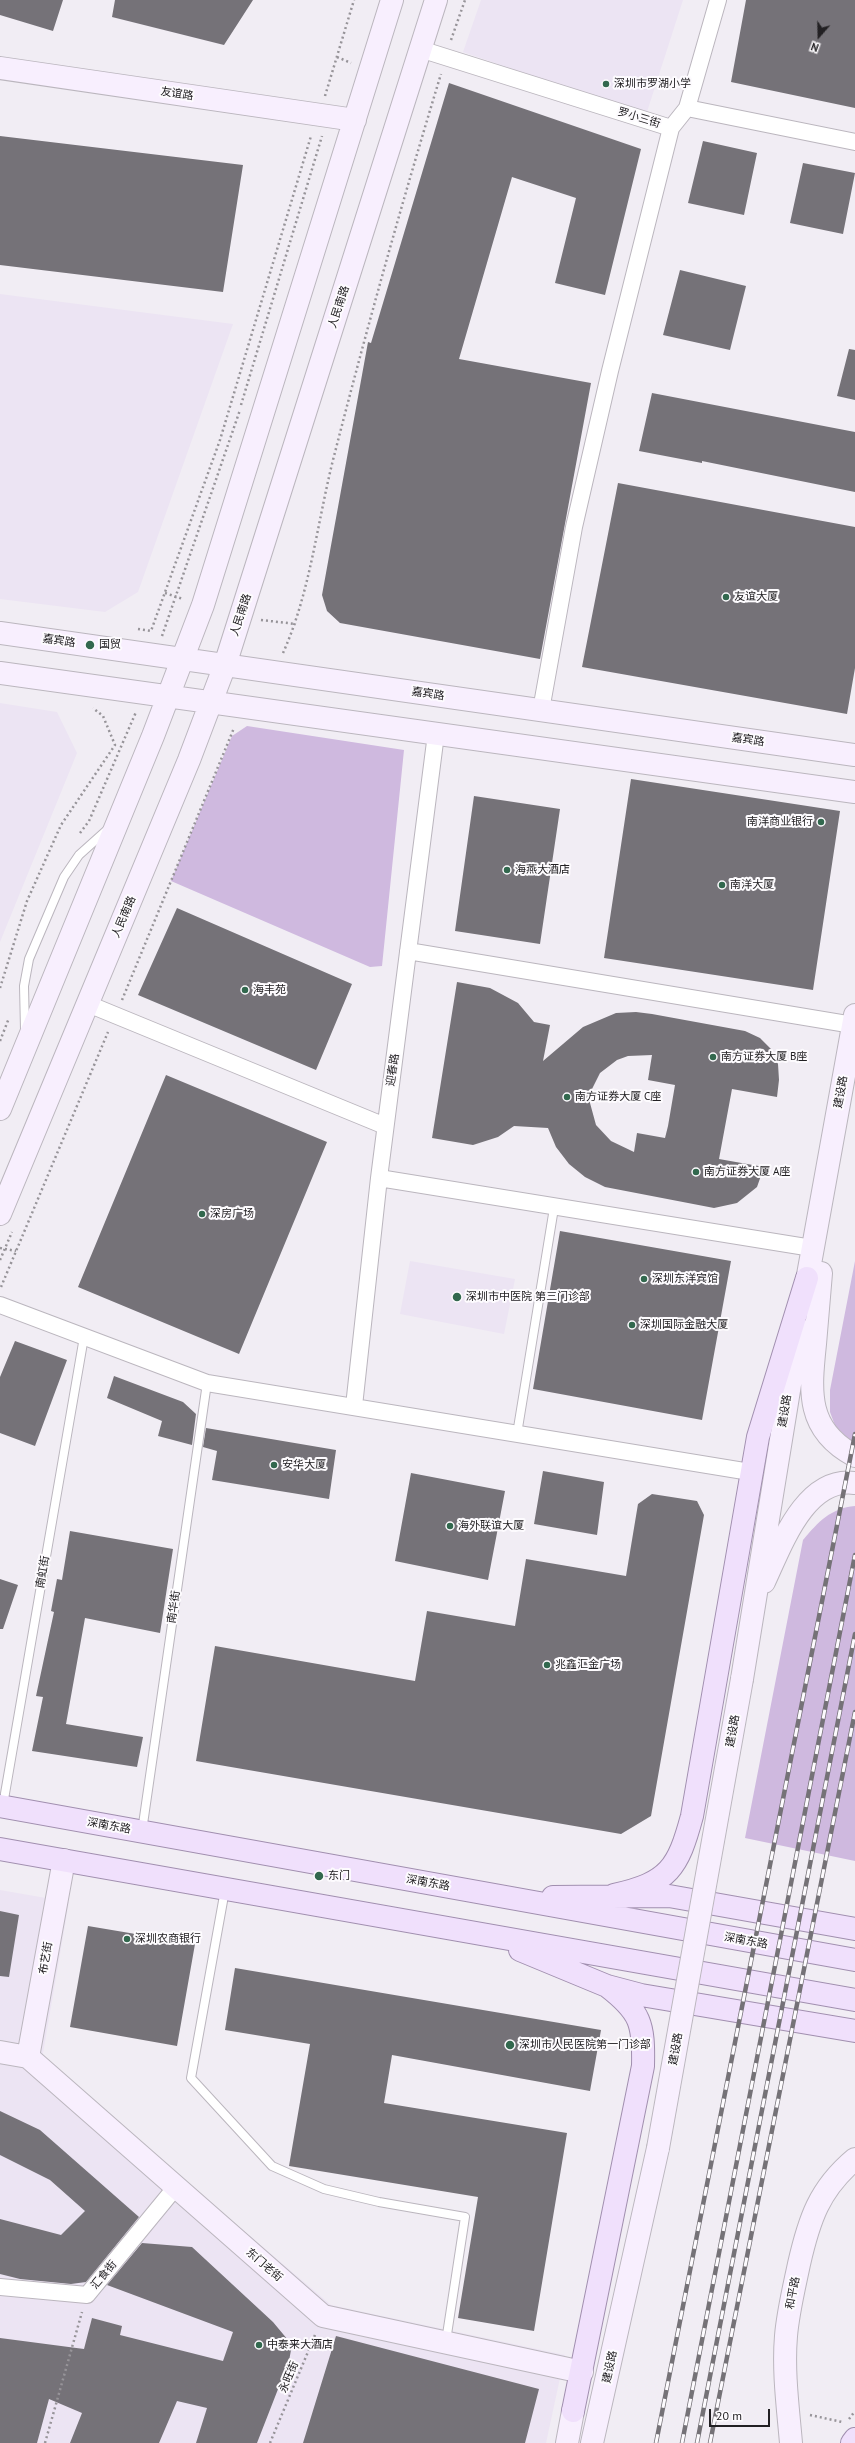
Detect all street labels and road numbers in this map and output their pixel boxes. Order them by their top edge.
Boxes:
street label: 友谊路 [160,85,194,103]
street label: 罗小三街 [616,105,662,131]
street label: 人民南路 [326,284,352,330]
street label: 人民南路 [228,592,254,638]
street label: 嘉宾路 [42,632,76,650]
street label: 嘉宾路 [411,685,445,703]
street label: 嘉宾路 [731,731,765,749]
street label: 人民南路 [109,894,139,940]
street label: 迎春路 [384,1053,402,1087]
street label: 建设路 [832,1075,850,1109]
street label: 建设路 [776,1394,794,1428]
street label: 南虹街 [34,1555,52,1589]
street label: 南华街 [165,1590,183,1624]
street label: 建设路 [724,1714,742,1748]
street label: 深南东路 [86,1816,132,1836]
street label: 深南东路 [405,1873,451,1893]
street label: 深南东路 [723,1931,769,1951]
street label: 布艺街 [37,1941,55,1975]
street label: 建设路 [667,2032,685,2066]
street label: 东门老街 [243,2246,285,2284]
street label: 汇食街 [88,2258,120,2292]
street label: 和平路 [783,2276,803,2310]
street label: 建设路 [600,2349,620,2385]
street label: 永旺街 [276,2359,302,2395]

